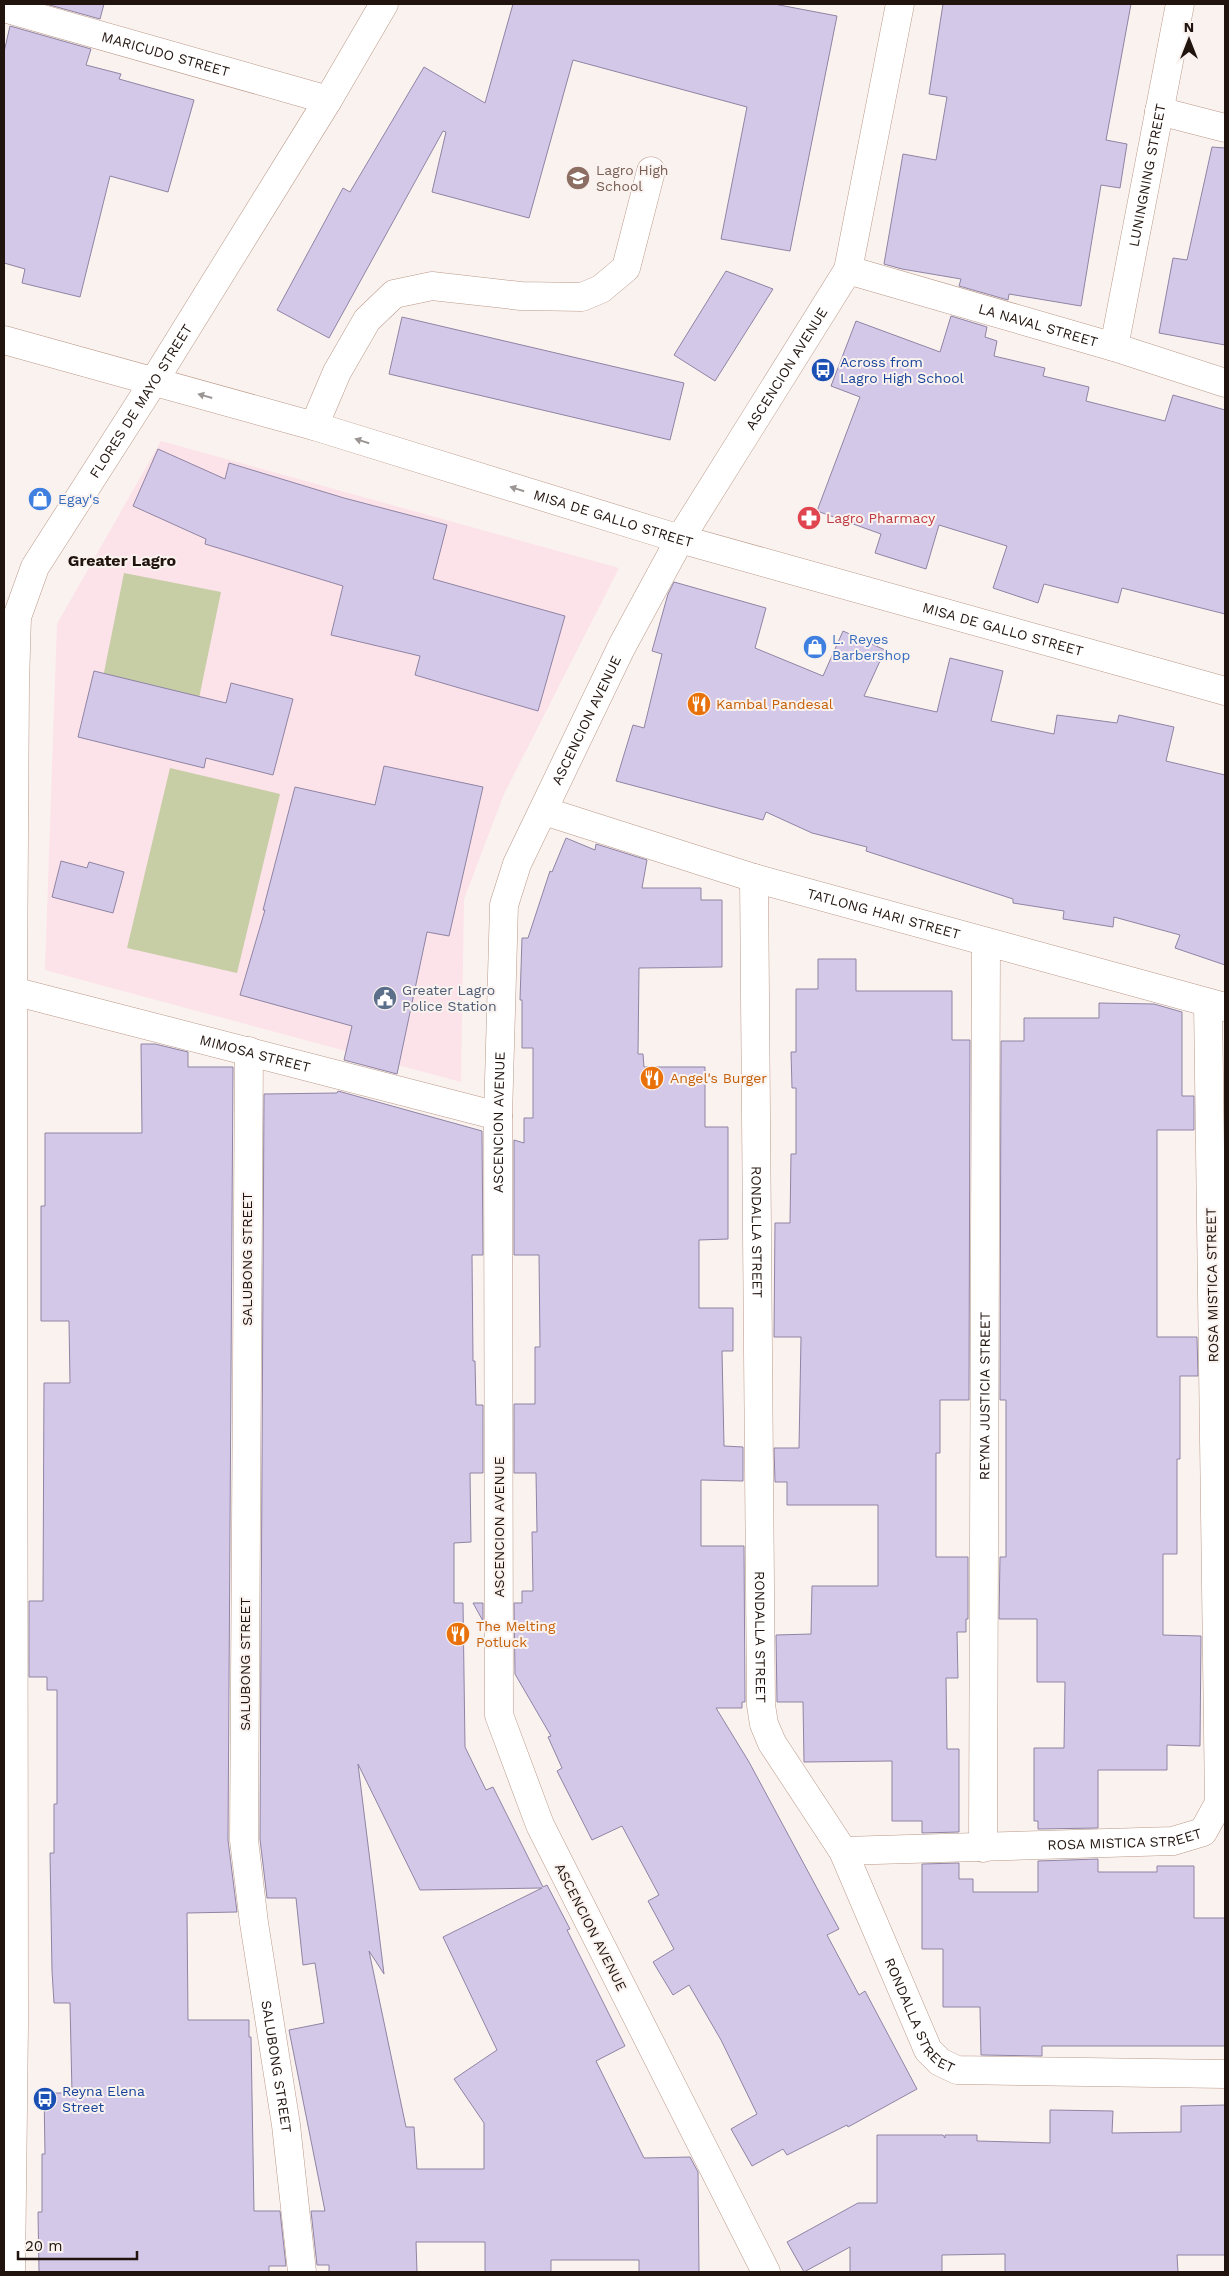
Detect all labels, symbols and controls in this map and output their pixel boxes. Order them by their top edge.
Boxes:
north arrow [1164,15,1214,65]
text: N [1184,19,1194,35]
street label: MARICUDO STREET [100,28,232,80]
street label: LUNINGNING STREET [1125,102,1169,248]
place label: Lagro High School [596,162,669,194]
school or university icon: Lagro High School [565,165,591,191]
street label: LA NAVAL STREET [977,300,1100,350]
street label: ASCENCION AVENUE [742,304,831,433]
street label: FLORES DE MAYO STREET [86,321,196,481]
place label: Across from Lagro High School [840,354,965,386]
bus stop icon: Across from Lagro High School [810,357,836,383]
one-way arrow [198,391,213,399]
one-way arrow [354,436,369,444]
one-way arrow [509,484,524,492]
shop icon: Egay's [27,486,53,512]
street label: MISA DE GALLO STREET [532,486,695,550]
place label: Egay's [58,491,100,507]
pharmacy icon: Lagro Pharmacy [796,505,822,531]
place label: Lagro Pharmacy [826,510,936,526]
district label: Greater Lagro [68,551,177,570]
street label: MISA DE GALLO STREET [921,599,1086,659]
place label: L. Reyes Barbershop [832,631,910,663]
shop icon: L. Reyes Barbershop [802,634,828,660]
street label: ASCENCION AVENUE [548,653,624,787]
restaurant icon: Kambal Pandesal [686,691,712,717]
place label: Kambal Pandesal [716,696,834,712]
street label: TATLONG HARI STREET [806,885,963,942]
place label: Greater Lagro Police Station [402,982,497,1014]
public building icon: Greater Lagro Police Station [372,985,398,1011]
street label: MIMOSA STREET [198,1031,313,1075]
street label: ASCENCION AVENUE [490,1051,508,1193]
restaurant icon: Angel's Burger [639,1065,665,1091]
place label: Angel's Burger [670,1070,767,1086]
street label: RONDALLA STREET [748,1166,766,1299]
street label: SALUBONG STREET [239,1192,255,1326]
street label: ROSA MISTICA STREET [1203,1207,1221,1363]
street label: REYNA JUSTICIA STREET [976,1311,993,1480]
street label: ASCENCION AVENUE [491,1456,507,1598]
street label: RONDALLA STREET [752,1571,769,1704]
street label: SALUBONG STREET [237,1597,253,1731]
place label: The Melting Potluck [476,1618,556,1650]
restaurant icon: The Melting Potluck [445,1621,471,1647]
street label: ROSA MISTICA STREET [1047,1825,1204,1853]
street label: ASCENCION AVENUE [552,1860,630,1994]
street label: RONDALLA STREET [882,1955,958,2076]
street label: SALUBONG STREET [258,1999,295,2134]
place label: Reyna Elena Street [62,2083,145,2115]
bus stop icon: Reyna Elena Street [32,2086,58,2112]
scale bar [18,2228,136,2260]
text: 20 m [25,2237,63,2255]

